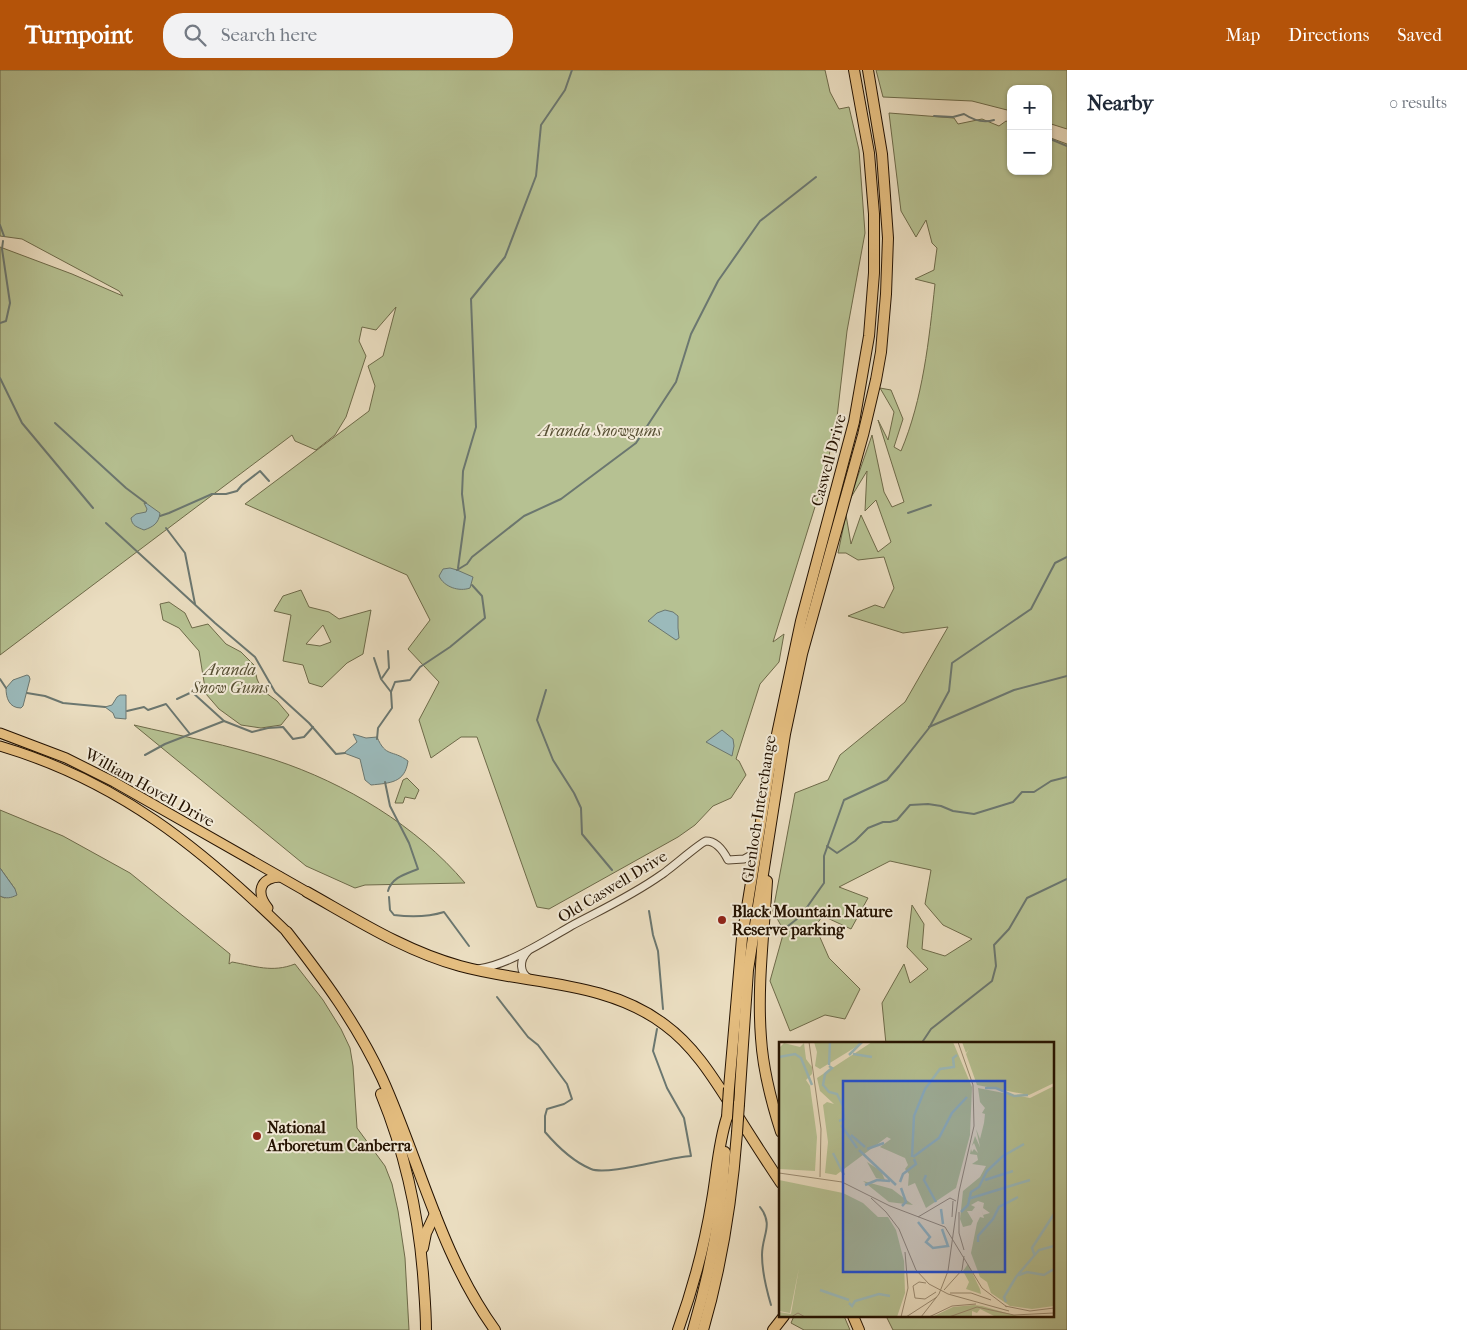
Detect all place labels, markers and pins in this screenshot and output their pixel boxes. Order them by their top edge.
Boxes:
place label: Black Mountain Nature Reserve parking [732,902,893,940]
marker: Black Mountain Nature Reserve parking [716,914,728,926]
place label: National Arboretum Canberra [266,1118,412,1155]
marker: National Arboretum Canberra [251,1130,263,1142]

